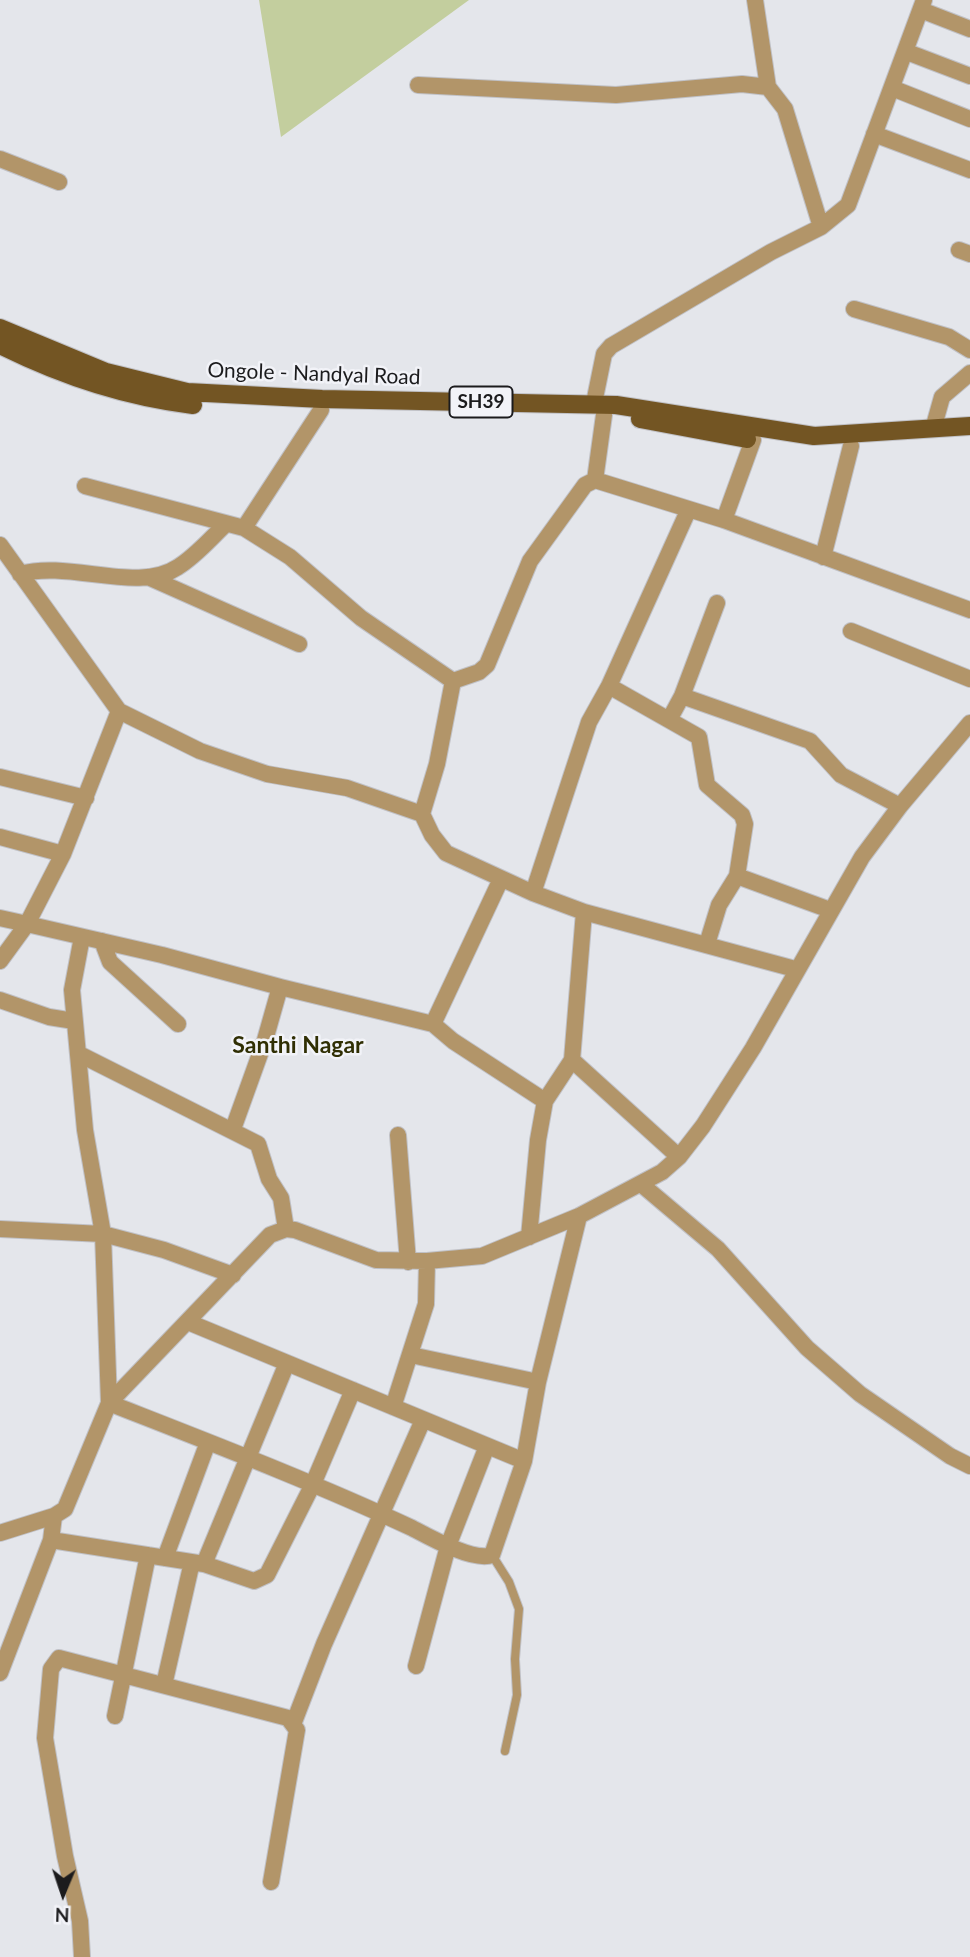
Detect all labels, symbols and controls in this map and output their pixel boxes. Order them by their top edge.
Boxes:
street label: Ongole - Nandyal Road [207,358,421,390]
road number: SH39 [449,386,512,418]
district label: Santhi Nagar [232,1032,364,1060]
north arrow [28,1859,98,1929]
text: N [55,1904,70,1927]

